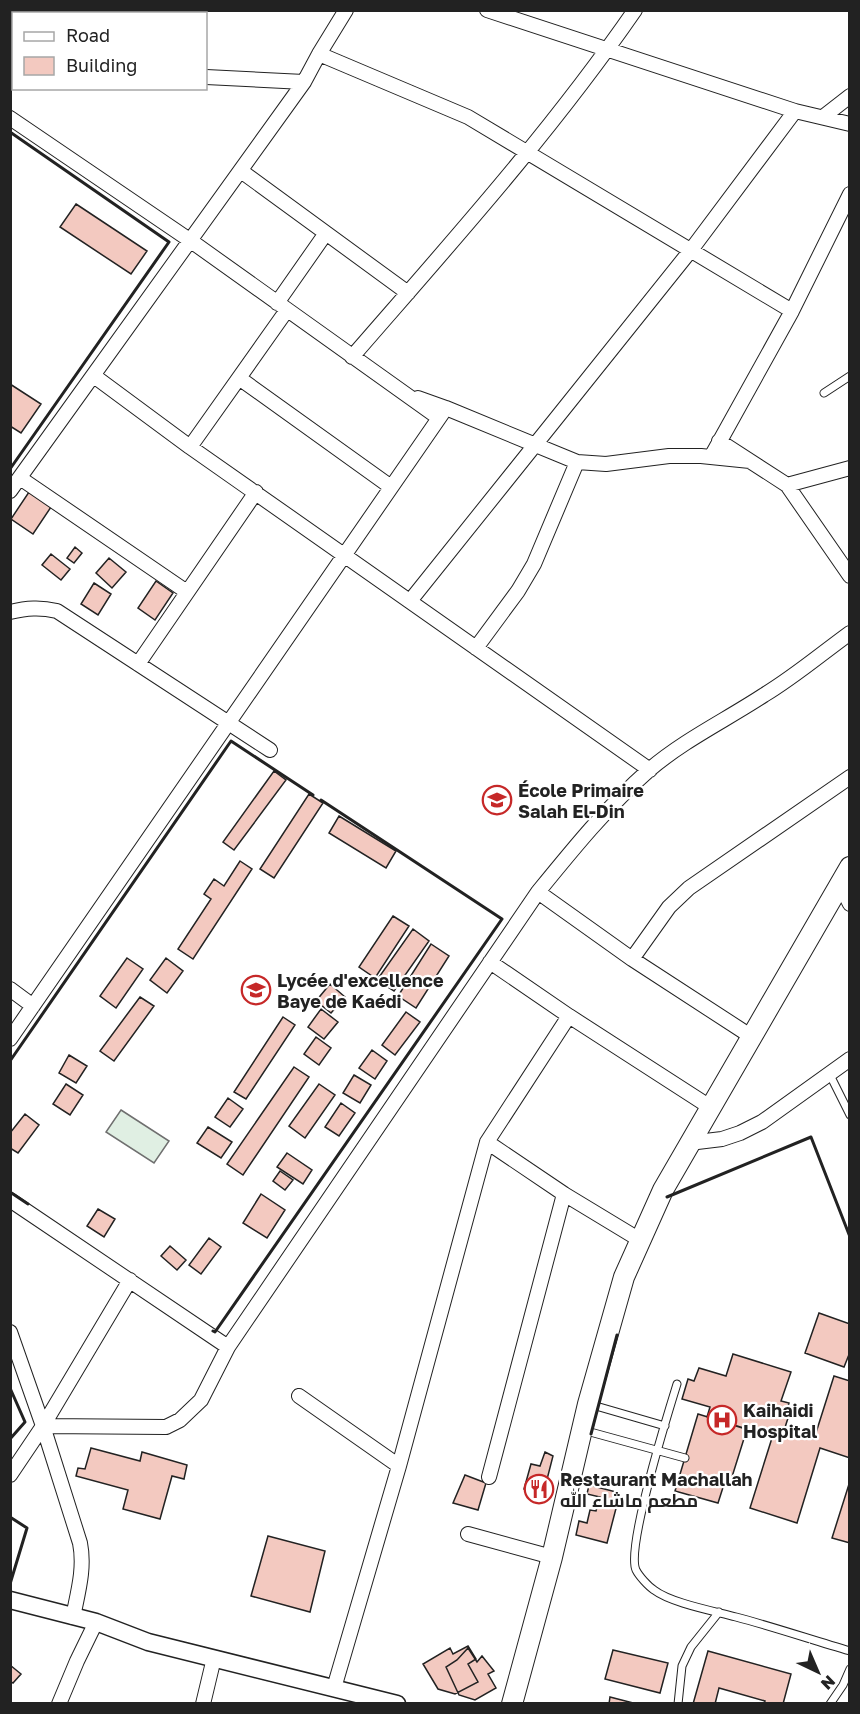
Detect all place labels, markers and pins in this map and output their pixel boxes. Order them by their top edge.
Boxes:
place label: École Primaire Salah El-Din [518,779,644,822]
school or university icon: École Primaire Salah El-Din [481,784,513,816]
place label: Lycée d'excellence Baye de Kaédi [277,969,444,1012]
school or university icon: Lycée d'excellence Baye de Kaédi [240,974,272,1006]
place label: Kaihaidi Hospital [743,1399,817,1442]
hospital icon: Kaihaidi Hospital [706,1404,738,1436]
place label: Restaurant Machallah مطعم ماشاء الله [560,1468,753,1513]
restaurant icon: Restaurant Machallah مطعم ماشاء الله [523,1473,555,1505]

